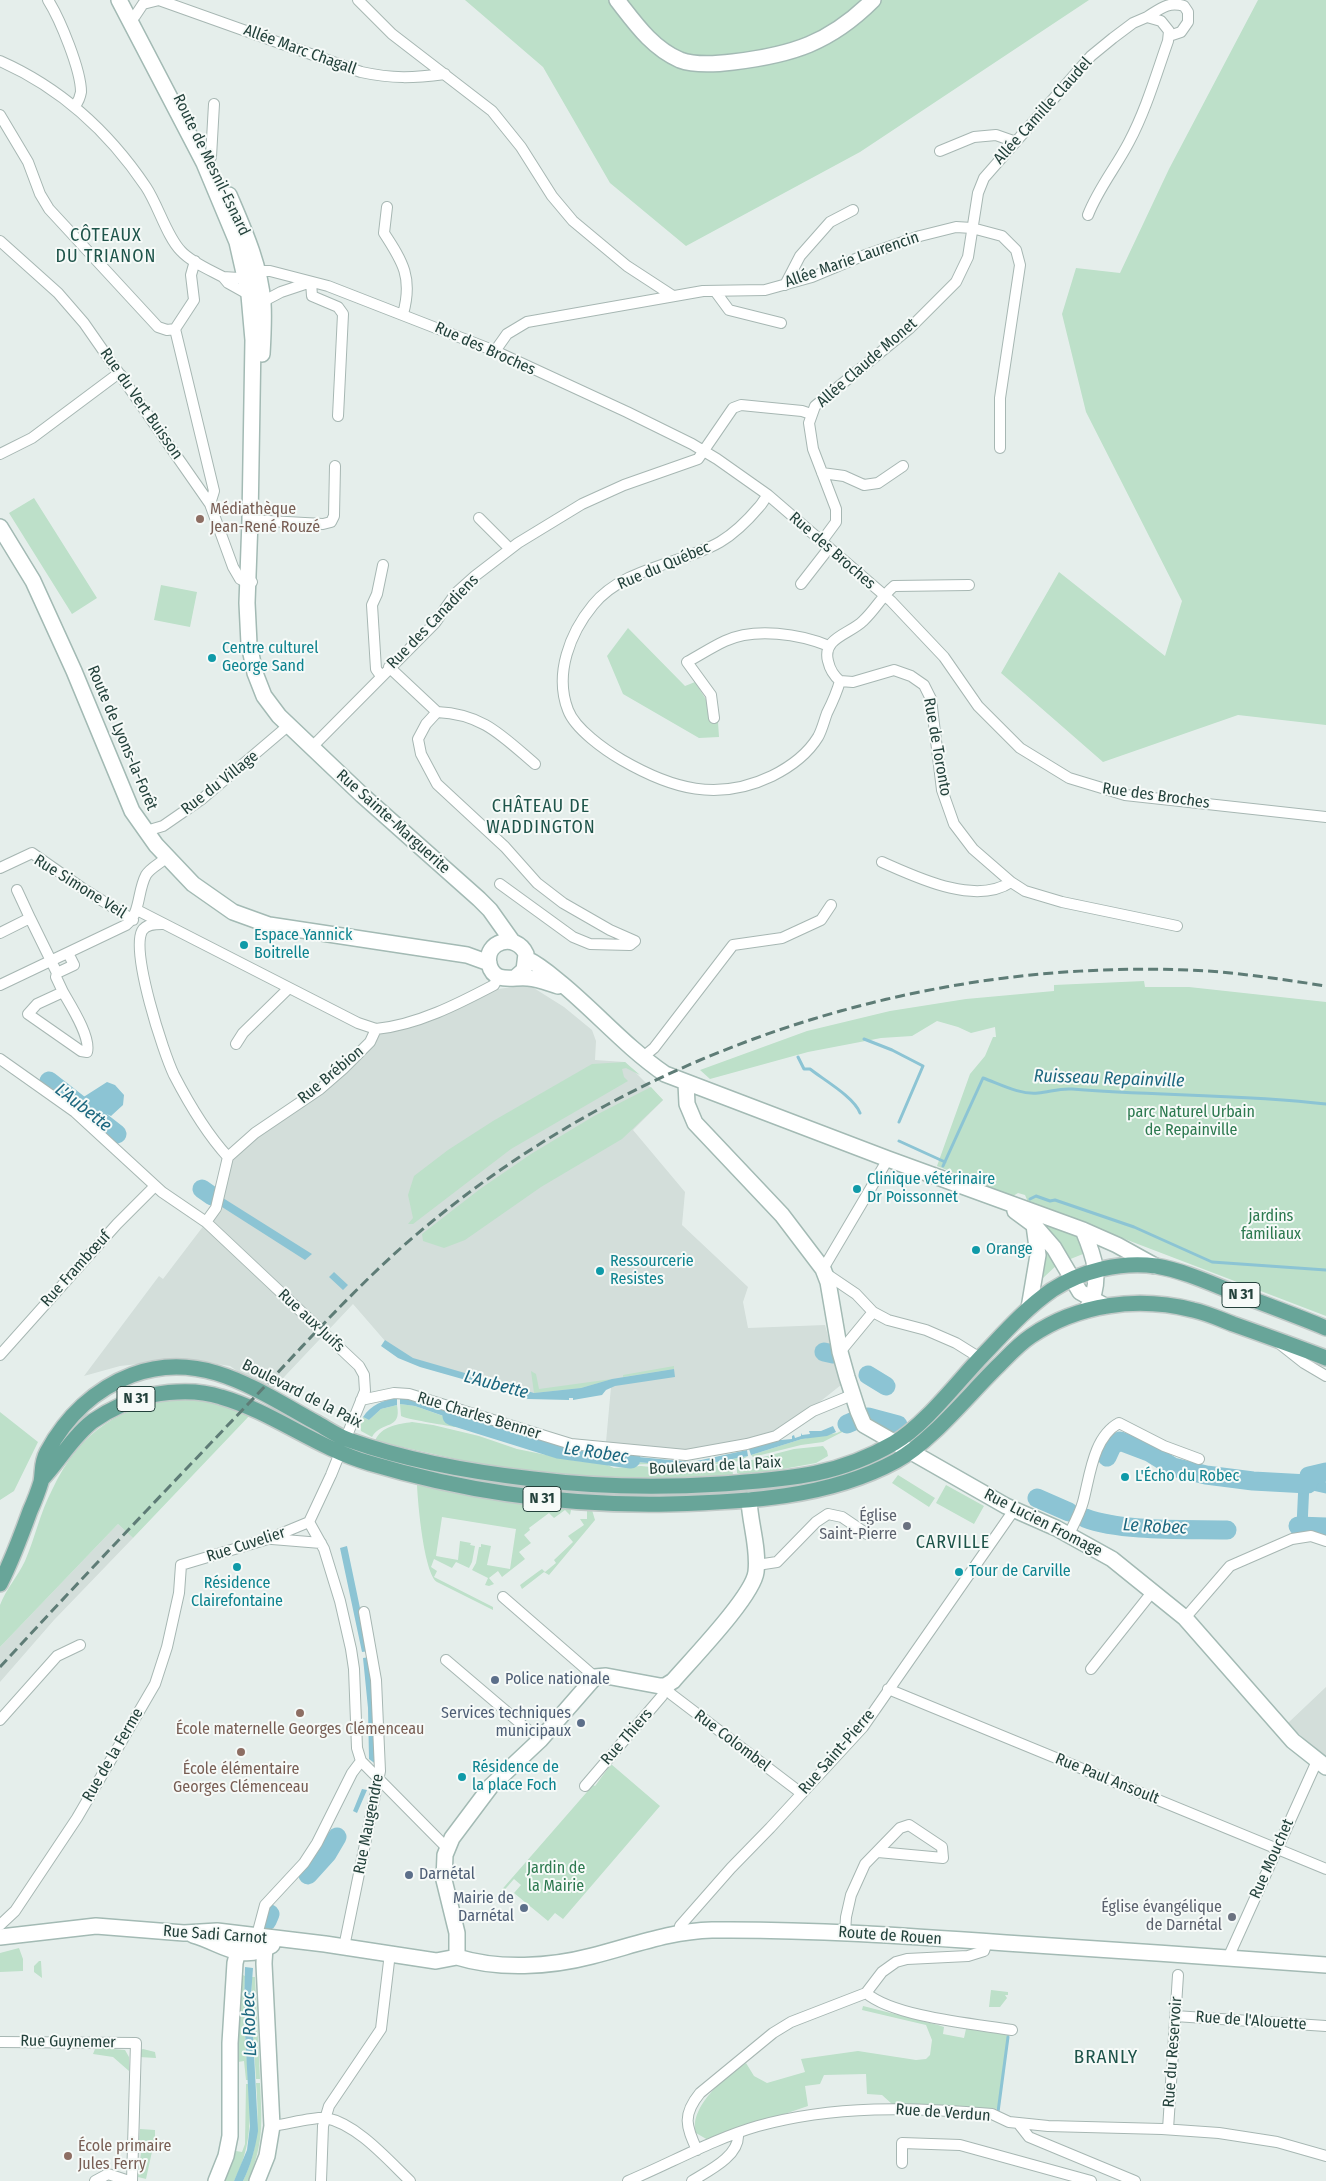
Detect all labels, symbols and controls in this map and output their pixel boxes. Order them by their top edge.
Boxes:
street label: Allée Marc Chagall [241,21,359,79]
street label: Allée Camille Claudel [990,53,1096,169]
street label: Route de Mesnil-Esnard [168,91,254,239]
district label: CÔTEAUX DU TRIANON [54,225,158,268]
street label: Allée Marie Laurencin [782,228,922,292]
street label: Allée Claude Monet [813,314,921,412]
street label: Rue des Broches [432,318,538,380]
street label: Rue du Vert Buisson [96,345,186,463]
place label: Médiathèque Jean-René Rouzé [210,500,320,538]
street label: Rue des Broches [785,508,879,594]
marker: Médiathèque Jean-René Rouzé [194,513,206,525]
street label: Rue du Québec [615,538,713,594]
street label: Rue des Canadiens [383,571,483,673]
place label: Centre culturel George Sand [222,639,318,677]
marker: Centre culturel George Sand [206,652,218,664]
street label: Route de Lyons-la-Forêt [83,663,161,813]
street label: Rue de Toronto [919,696,955,798]
street label: Rue du Village [178,747,262,819]
street label: Rue Sainte-Marguerite [332,766,454,878]
street label: Rue des Broches [1101,779,1211,813]
district label: CHÂTEAU DE WADDINGTON [485,796,597,839]
street label: Rue Simone Veil [30,851,130,923]
place label: Espace Yannick Boitrelle [254,926,352,964]
marker: Espace Yannick Boitrelle [238,939,250,951]
street label: Rue Brébion [294,1042,368,1108]
water label: Ruisseau Repainville [1033,1066,1185,1092]
water label: L'Aubette [50,1079,116,1137]
park label: parc Naturel Urbain de Repainville [1127,1103,1255,1141]
place label: Clinique vétérinaire Dr Poissonnet [867,1170,995,1208]
marker: Clinique vétérinaire Dr Poissonnet [851,1183,863,1195]
park label: jardins familiaux [1241,1207,1301,1245]
street label: Rue Frambœuf [37,1227,115,1311]
place label: Orange [986,1240,1033,1260]
marker: Orange [970,1244,982,1256]
place label: Ressourcerie Resistes [610,1252,694,1290]
marker: Ressourcerie Resistes [594,1265,606,1277]
road number: N 31 [1222,1282,1260,1308]
street label: Rue aux Juifs [274,1285,348,1357]
street label: Boulevard de la Paix [239,1355,365,1433]
water label: L'Aubette [461,1366,531,1404]
road number: N 31 [117,1386,155,1412]
street label: Rue Charles Benner [415,1388,543,1444]
water label: Le Robec [562,1438,630,1468]
street label: Boulevard de la Paix [649,1453,781,1479]
place label: L'Écho du Robec [1135,1467,1239,1487]
marker: L'Écho du Robec [1119,1471,1131,1483]
street label: Rue Lucien Fromage [981,1485,1105,1561]
road number: N 31 [523,1486,561,1512]
place label: Église Saint-Pierre [819,1507,897,1545]
water label: Le Robec [1122,1515,1188,1539]
marker: Église Saint-Pierre [901,1520,913,1532]
street label: Rue Cuvelier [204,1523,288,1567]
district label: CARVILLE [915,1532,991,1554]
marker: Résidence Clairefontaine [231,1561,243,1573]
place label: Tour de Carville [969,1562,1071,1582]
marker: Tour de Carville [953,1566,965,1578]
place label: Résidence Clairefontaine [191,1574,283,1612]
place label: Police nationale [505,1670,610,1690]
marker: Police nationale [489,1674,501,1686]
place label: Services techniques municipaux [441,1704,571,1742]
street label: Rue de la Ferme [78,1705,148,1805]
street label: Rue Thiers [597,1705,657,1769]
street label: Rue Colombel [690,1706,774,1776]
street label: Rue Saint-Pierre [795,1706,879,1798]
marker: École maternelle Georges Clémenceau [294,1707,306,1719]
marker: Services techniques municipaux [575,1717,587,1729]
place label: École maternelle Georges Clémenceau [176,1720,424,1740]
marker: École élémentaire Georges Clémenceau [235,1746,247,1758]
street label: Rue Paul Ansoult [1052,1749,1162,1809]
place label: Résidence de la place Foch [472,1758,559,1796]
place label: École élémentaire Georges Clémenceau [173,1760,309,1798]
marker: Résidence de la place Foch [456,1771,468,1783]
street label: Rue Maugendre [350,1772,388,1876]
street label: Rue Mouchet [1246,1816,1298,1902]
park label: Jardin de la Mairie [527,1859,585,1897]
place label: Darnétal [419,1865,475,1885]
marker: Darnétal [403,1869,415,1881]
place label: Mairie de Darnétal [453,1889,514,1927]
place label: Église évangélique de Darnétal [1101,1898,1222,1936]
marker: Mairie de Darnétal [518,1902,530,1914]
marker: Église évangélique de Darnétal [1226,1911,1238,1923]
street label: Rue Sadi Carnot [162,1922,268,1948]
street label: Route de Rouen [838,1923,942,1949]
water label: Le Robec [238,1991,262,2057]
street label: Rue du Reservoir [1160,1996,1186,2108]
street label: Rue de l'Alouette [1195,2008,1307,2034]
street label: Rue Guynemer [20,2032,116,2052]
district label: BRANLY [1073,2047,1139,2069]
street label: Rue de Verdun [895,2100,991,2126]
place label: École primaire Jules Ferry [78,2137,171,2175]
marker: École primaire Jules Ferry [62,2150,74,2162]

